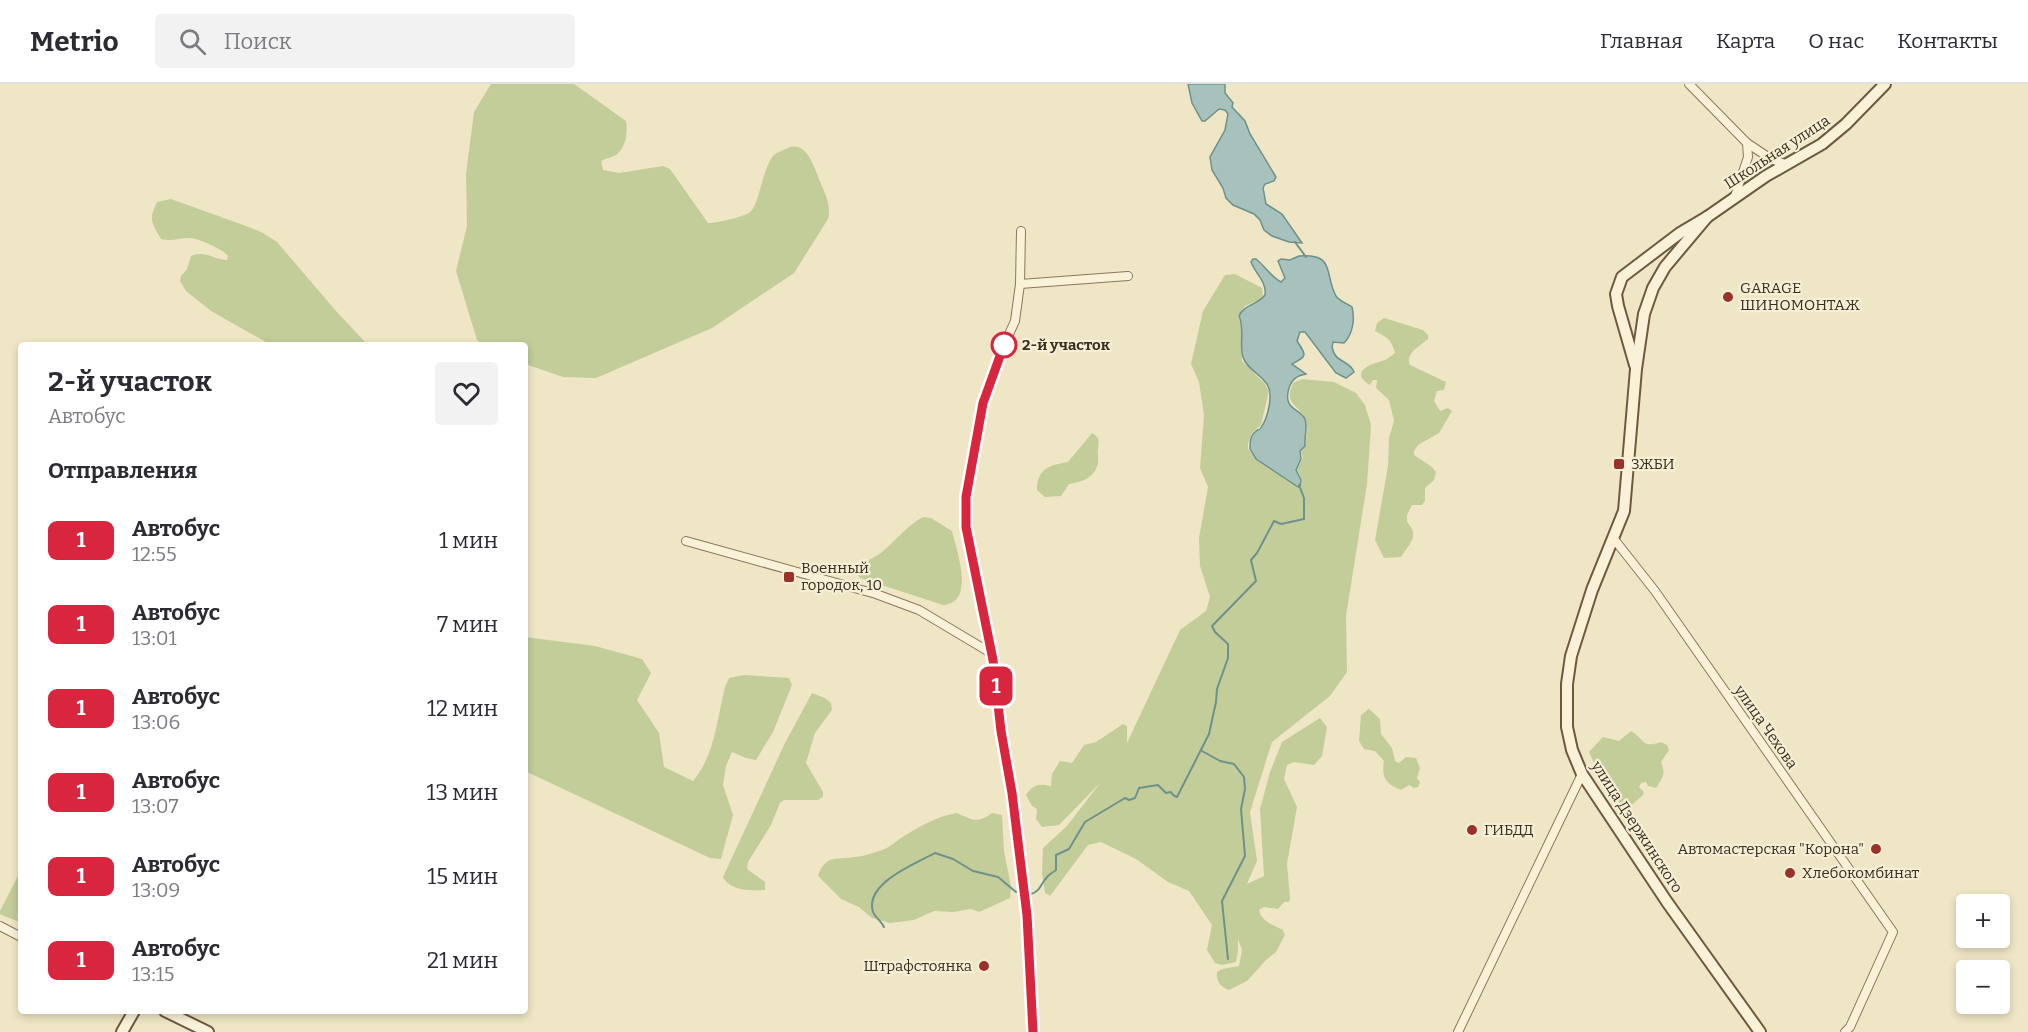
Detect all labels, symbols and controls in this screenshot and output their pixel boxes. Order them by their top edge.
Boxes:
search box [155,14,575,68]
text: Metrio [30,25,119,58]
icon: search [176,25,209,58]
text: Поиск [224,28,292,55]
text: Главная [1600,28,1683,54]
text: Карта [1716,28,1775,54]
text: О нас [1808,28,1864,54]
text: Контакты [1897,28,1998,54]
street label: Школьная улица [1721,111,1833,193]
place label: GARAGE ШИНОМОНТАЖ [1740,279,1860,314]
marker: GARAGE ШИНОМОНТАЖ [1721,290,1735,304]
marker: 2-й участок [991,332,1017,358]
place label: 2-й участок [1022,336,1111,354]
button: heart [435,362,498,425]
text: 2-й участок [48,365,212,398]
text: Автобус [48,404,126,428]
place label: ЗЖБИ [1631,455,1675,473]
text: Отправления [48,457,198,484]
marker: ЗЖБИ [1612,457,1626,471]
text: Автобус [132,515,220,542]
text: 1 [76,527,86,553]
text: 1 мин [439,527,498,554]
text: 12:55 [132,542,177,566]
place label: Военный городок, 10 [801,559,882,594]
marker: Военный городок, 10 [782,570,796,584]
text: Автобус [132,599,220,626]
text: 1 [76,611,86,637]
text: 7 мин [437,611,498,638]
text: 13:01 [132,626,177,650]
line badge: 1 [976,666,1016,706]
text: 1 [991,673,1001,699]
street label: улица Чехова [1730,681,1802,772]
text: Автобус [132,683,220,710]
text: 1 [76,695,86,721]
text: 12 мин [427,695,498,722]
text: 13:06 [132,710,180,734]
street label: улица Дзержинского [1587,757,1686,896]
text: Автобус [132,767,220,794]
text: 1 [76,779,86,805]
text: 13 мин [426,779,498,806]
text: 13:07 [132,794,179,818]
place label: ГИБДД [1484,821,1534,839]
marker: ГИБДД [1465,823,1479,837]
place label: Автомастерская "Корона" [1678,840,1864,858]
marker: Автомастерская "Корона" [1869,842,1883,856]
text: Автобус [132,851,220,878]
text: 1 [76,863,86,889]
text: 15 мин [427,863,498,890]
place label: Хлебокомбинат [1802,864,1920,882]
marker: Хлебокомбинат [1783,866,1797,880]
text: 13:09 [132,878,180,902]
map controls [1956,894,2010,1014]
button: + [1956,894,2010,948]
text: Автобус [132,935,220,962]
text: 1 [76,947,86,973]
text: 21 мин [427,947,498,974]
place label: Штрафстоянка [863,957,972,975]
marker: Штрафстоянка [977,959,991,973]
button: − [1956,960,2010,1014]
text: 13:15 [132,962,175,986]

